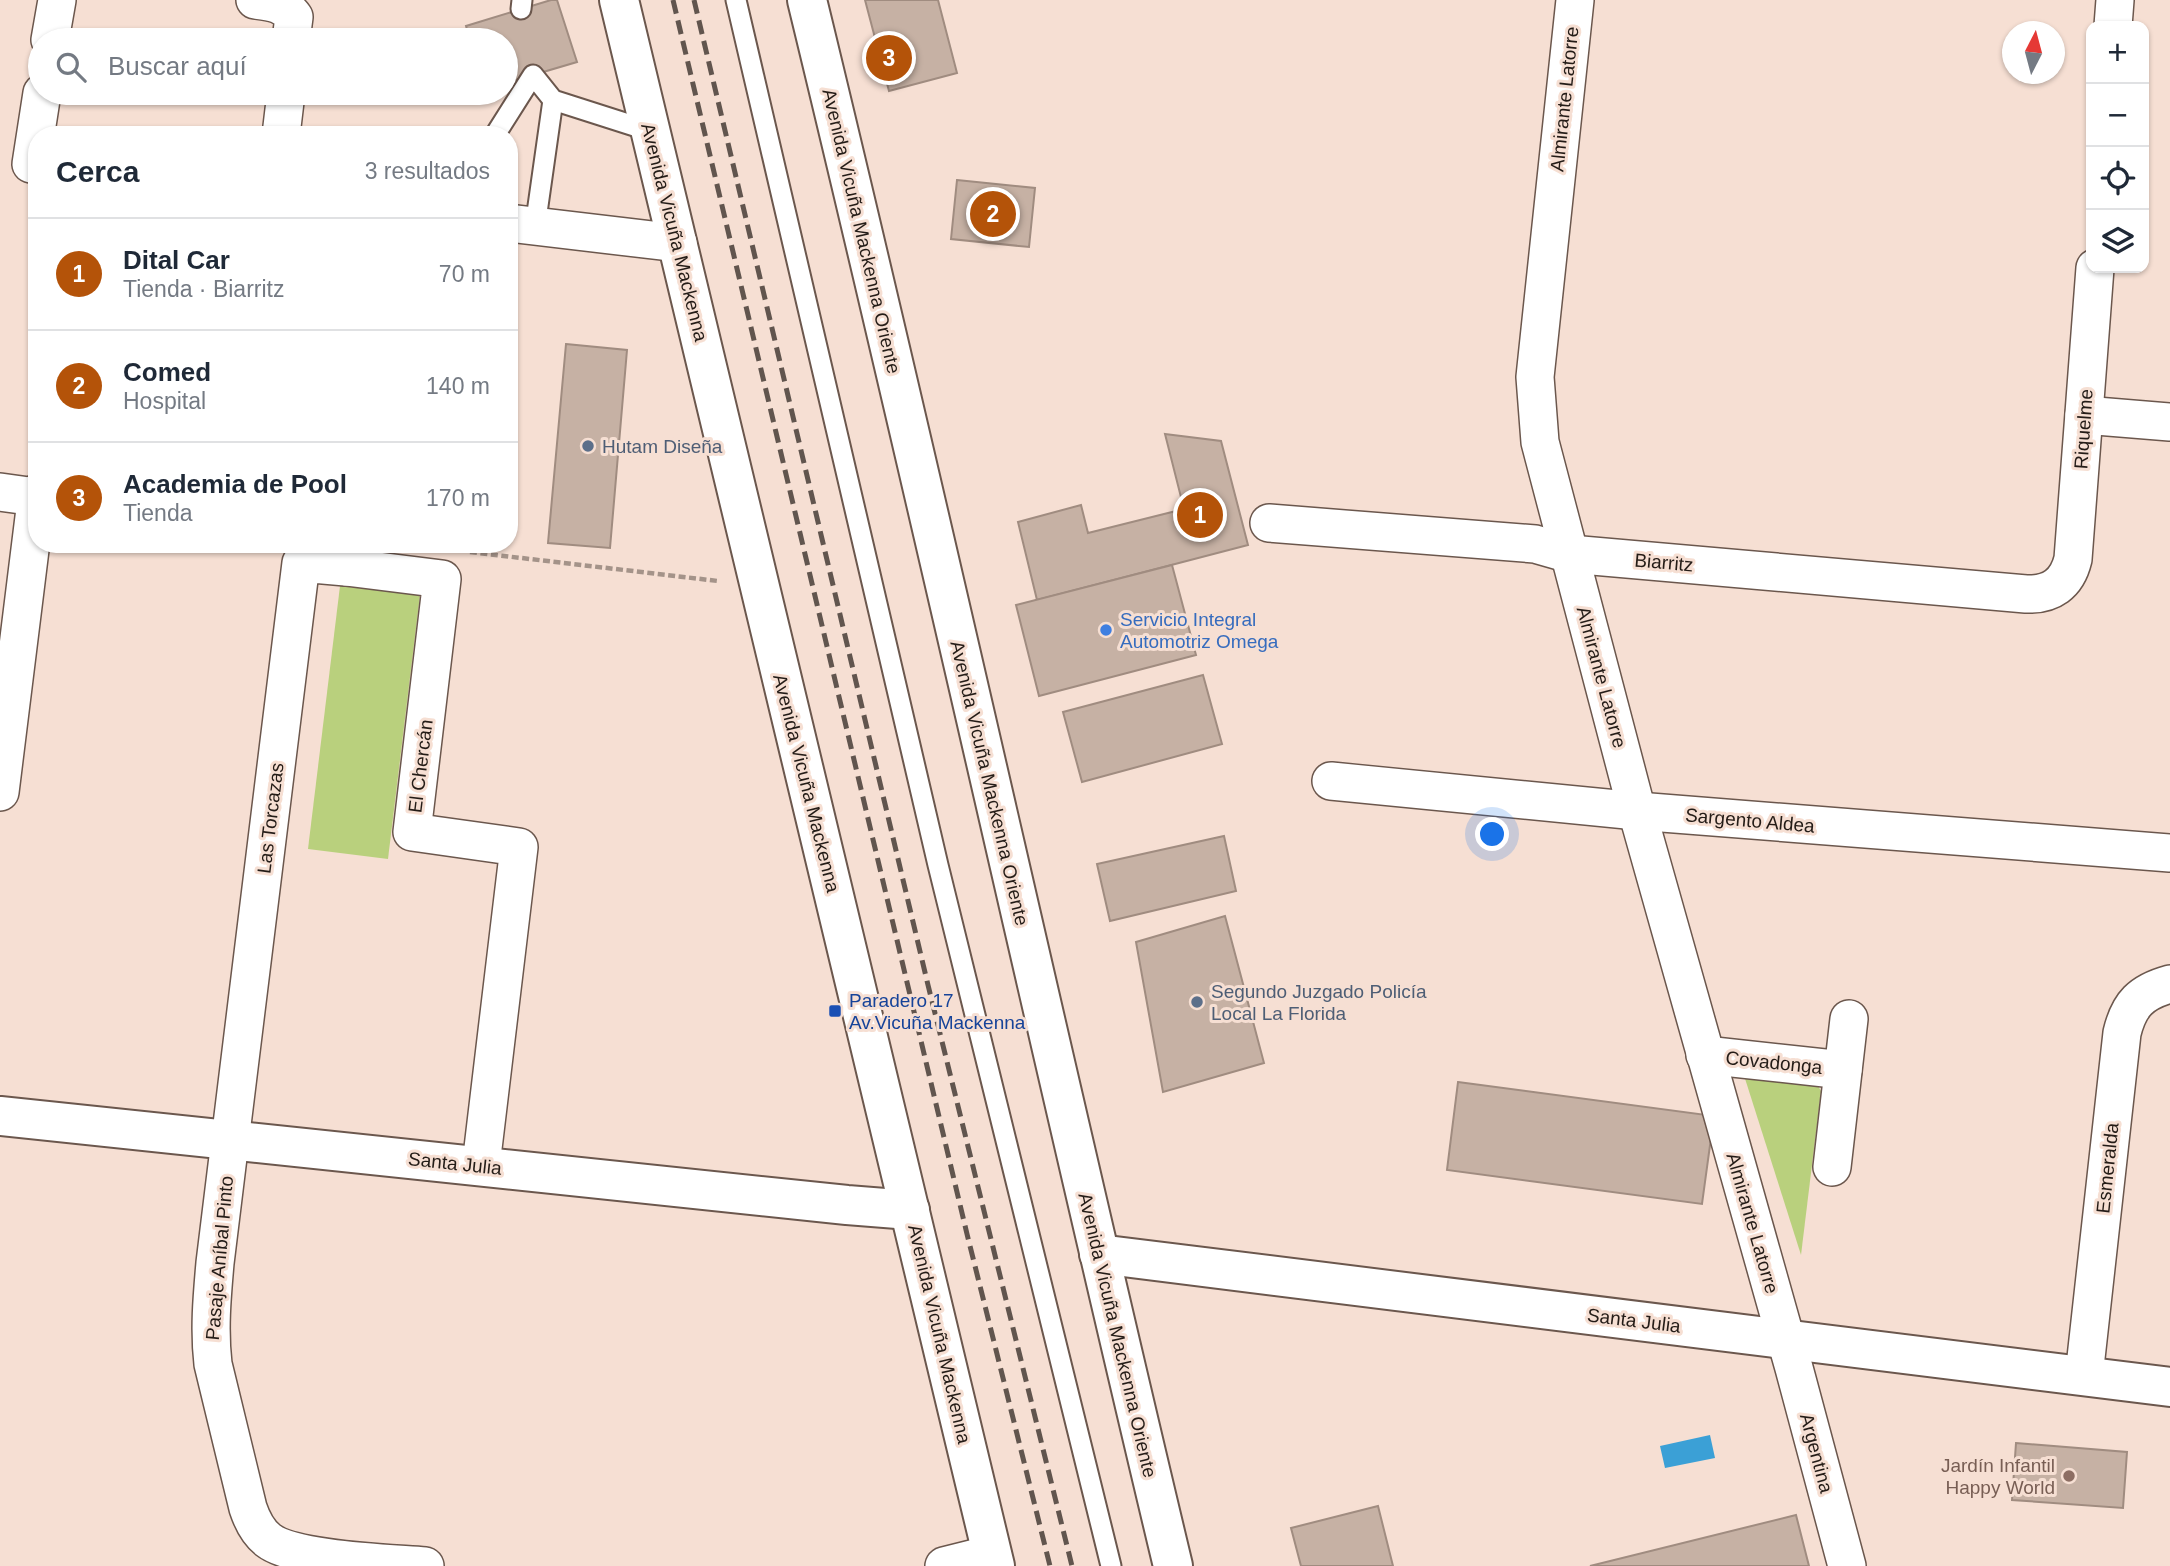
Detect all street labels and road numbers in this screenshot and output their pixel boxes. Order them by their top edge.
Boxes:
street label: Almirante Latorre [1546,25,1583,173]
street label: Avenida Vicuña Mackenna Oriente [818,87,905,376]
street label: Avenida Vicuña Mackenna [637,121,712,344]
street label: Riquelme [2070,388,2097,470]
street label: Biarritz [1634,549,1694,576]
street label: Almirante Latorre [1573,604,1631,750]
street label: Avenida Vicuña Mackenna Oriente [946,639,1033,928]
street label: Avenida Vicuña Mackenna [769,672,844,895]
street label: El Chercán [404,718,437,814]
street label: Las Torcazas [253,761,288,875]
street label: Sargento Aldea [1684,804,1816,837]
street label: Covadonga [1725,1047,1824,1078]
street label: Esmeralda [2092,1121,2123,1214]
street label: Santa Julia [407,1148,503,1179]
street label: Almirante Latorre [1722,1150,1783,1296]
street label: Pasaje Aníbal Pinto [202,1175,237,1341]
street label: Avenida Vicuña Mackenna Oriente [1074,1191,1161,1480]
street label: Avenida Vicuña Mackenna [904,1222,975,1446]
street label: Santa Julia [1586,1304,1682,1337]
street label: Argentina [1796,1411,1837,1496]

